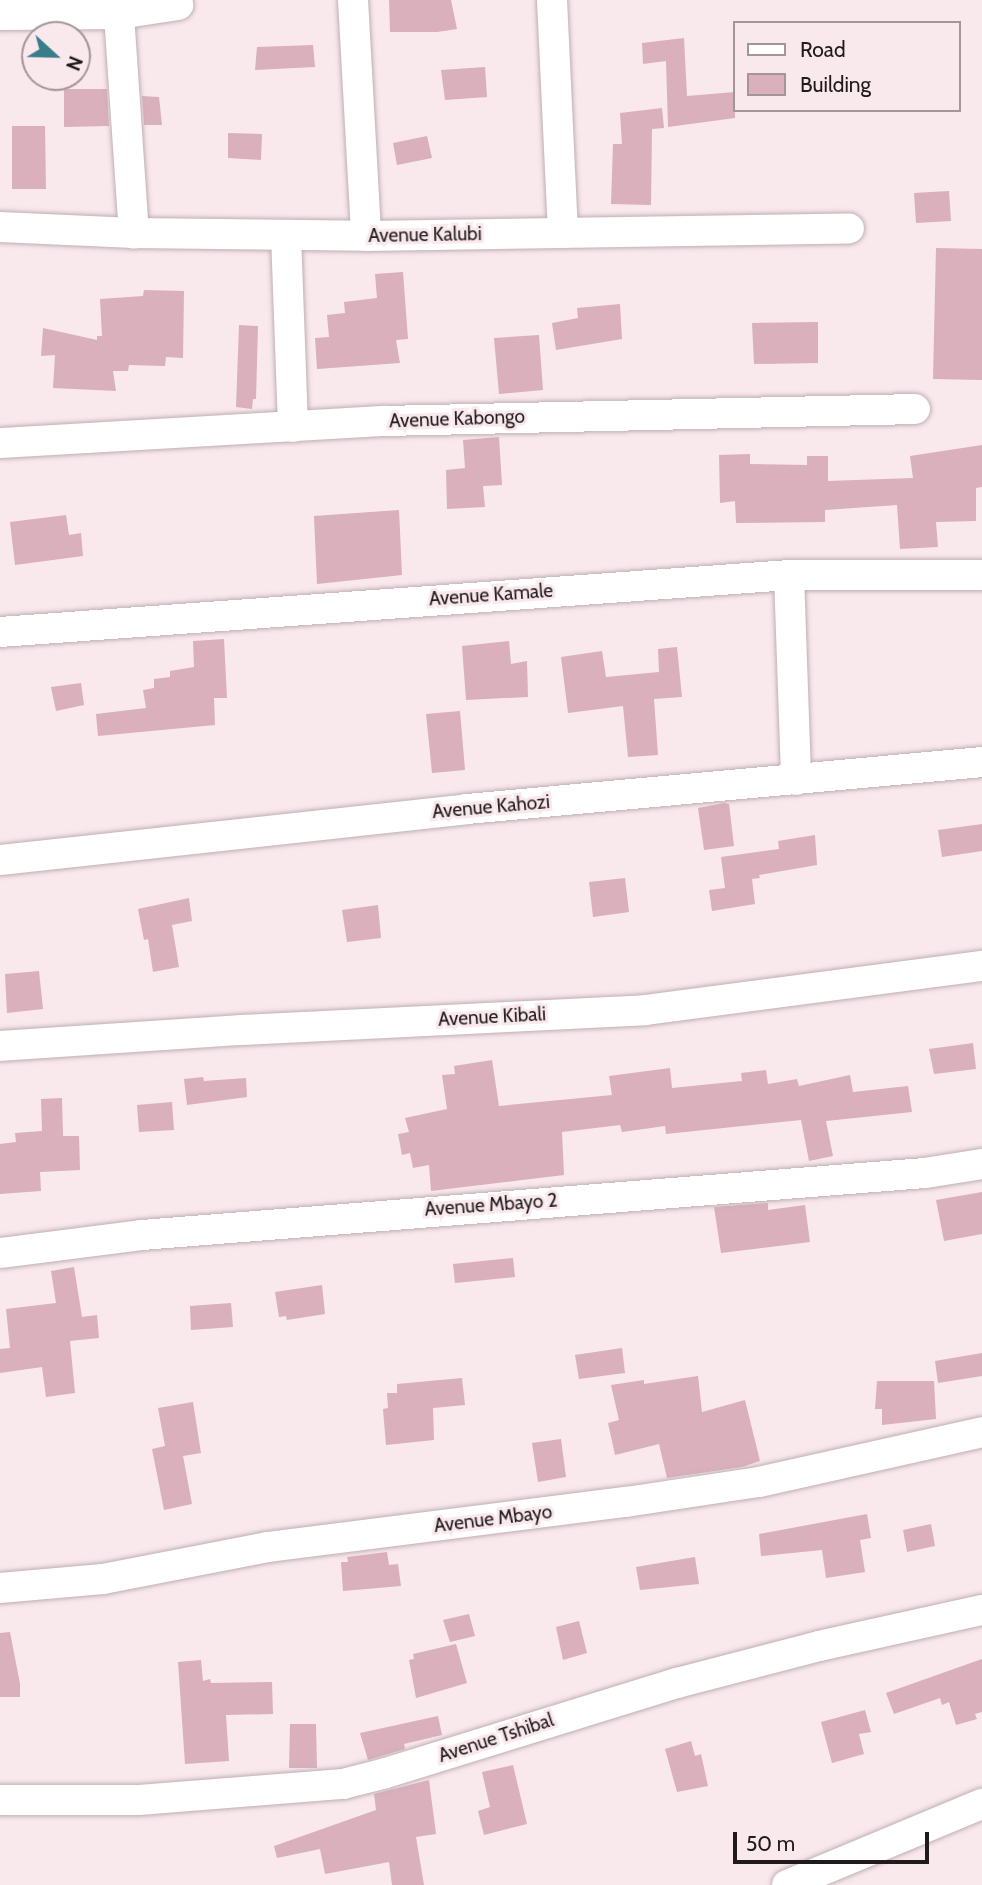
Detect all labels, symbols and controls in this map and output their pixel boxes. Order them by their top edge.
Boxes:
north arrow [21,21,91,91]
legend [734,21,961,112]
text: Road [800,37,846,62]
text: N [61,53,87,74]
text: Building [800,72,871,97]
street label: Avenue Kalubi [368,223,482,247]
street label: Avenue Kabongo [389,405,525,433]
street label: Avenue Kamale [428,579,554,611]
street label: Avenue Kahozi [431,791,551,823]
street label: Avenue Kibali [438,1003,546,1031]
street label: Avenue Mbayo 2 [424,1189,558,1221]
street label: Avenue Mbayo [433,1500,553,1538]
street label: Avenue Tshibal [435,1709,557,1767]
scale bar [737,1818,933,1862]
text: 50 m [746,1831,795,1856]

